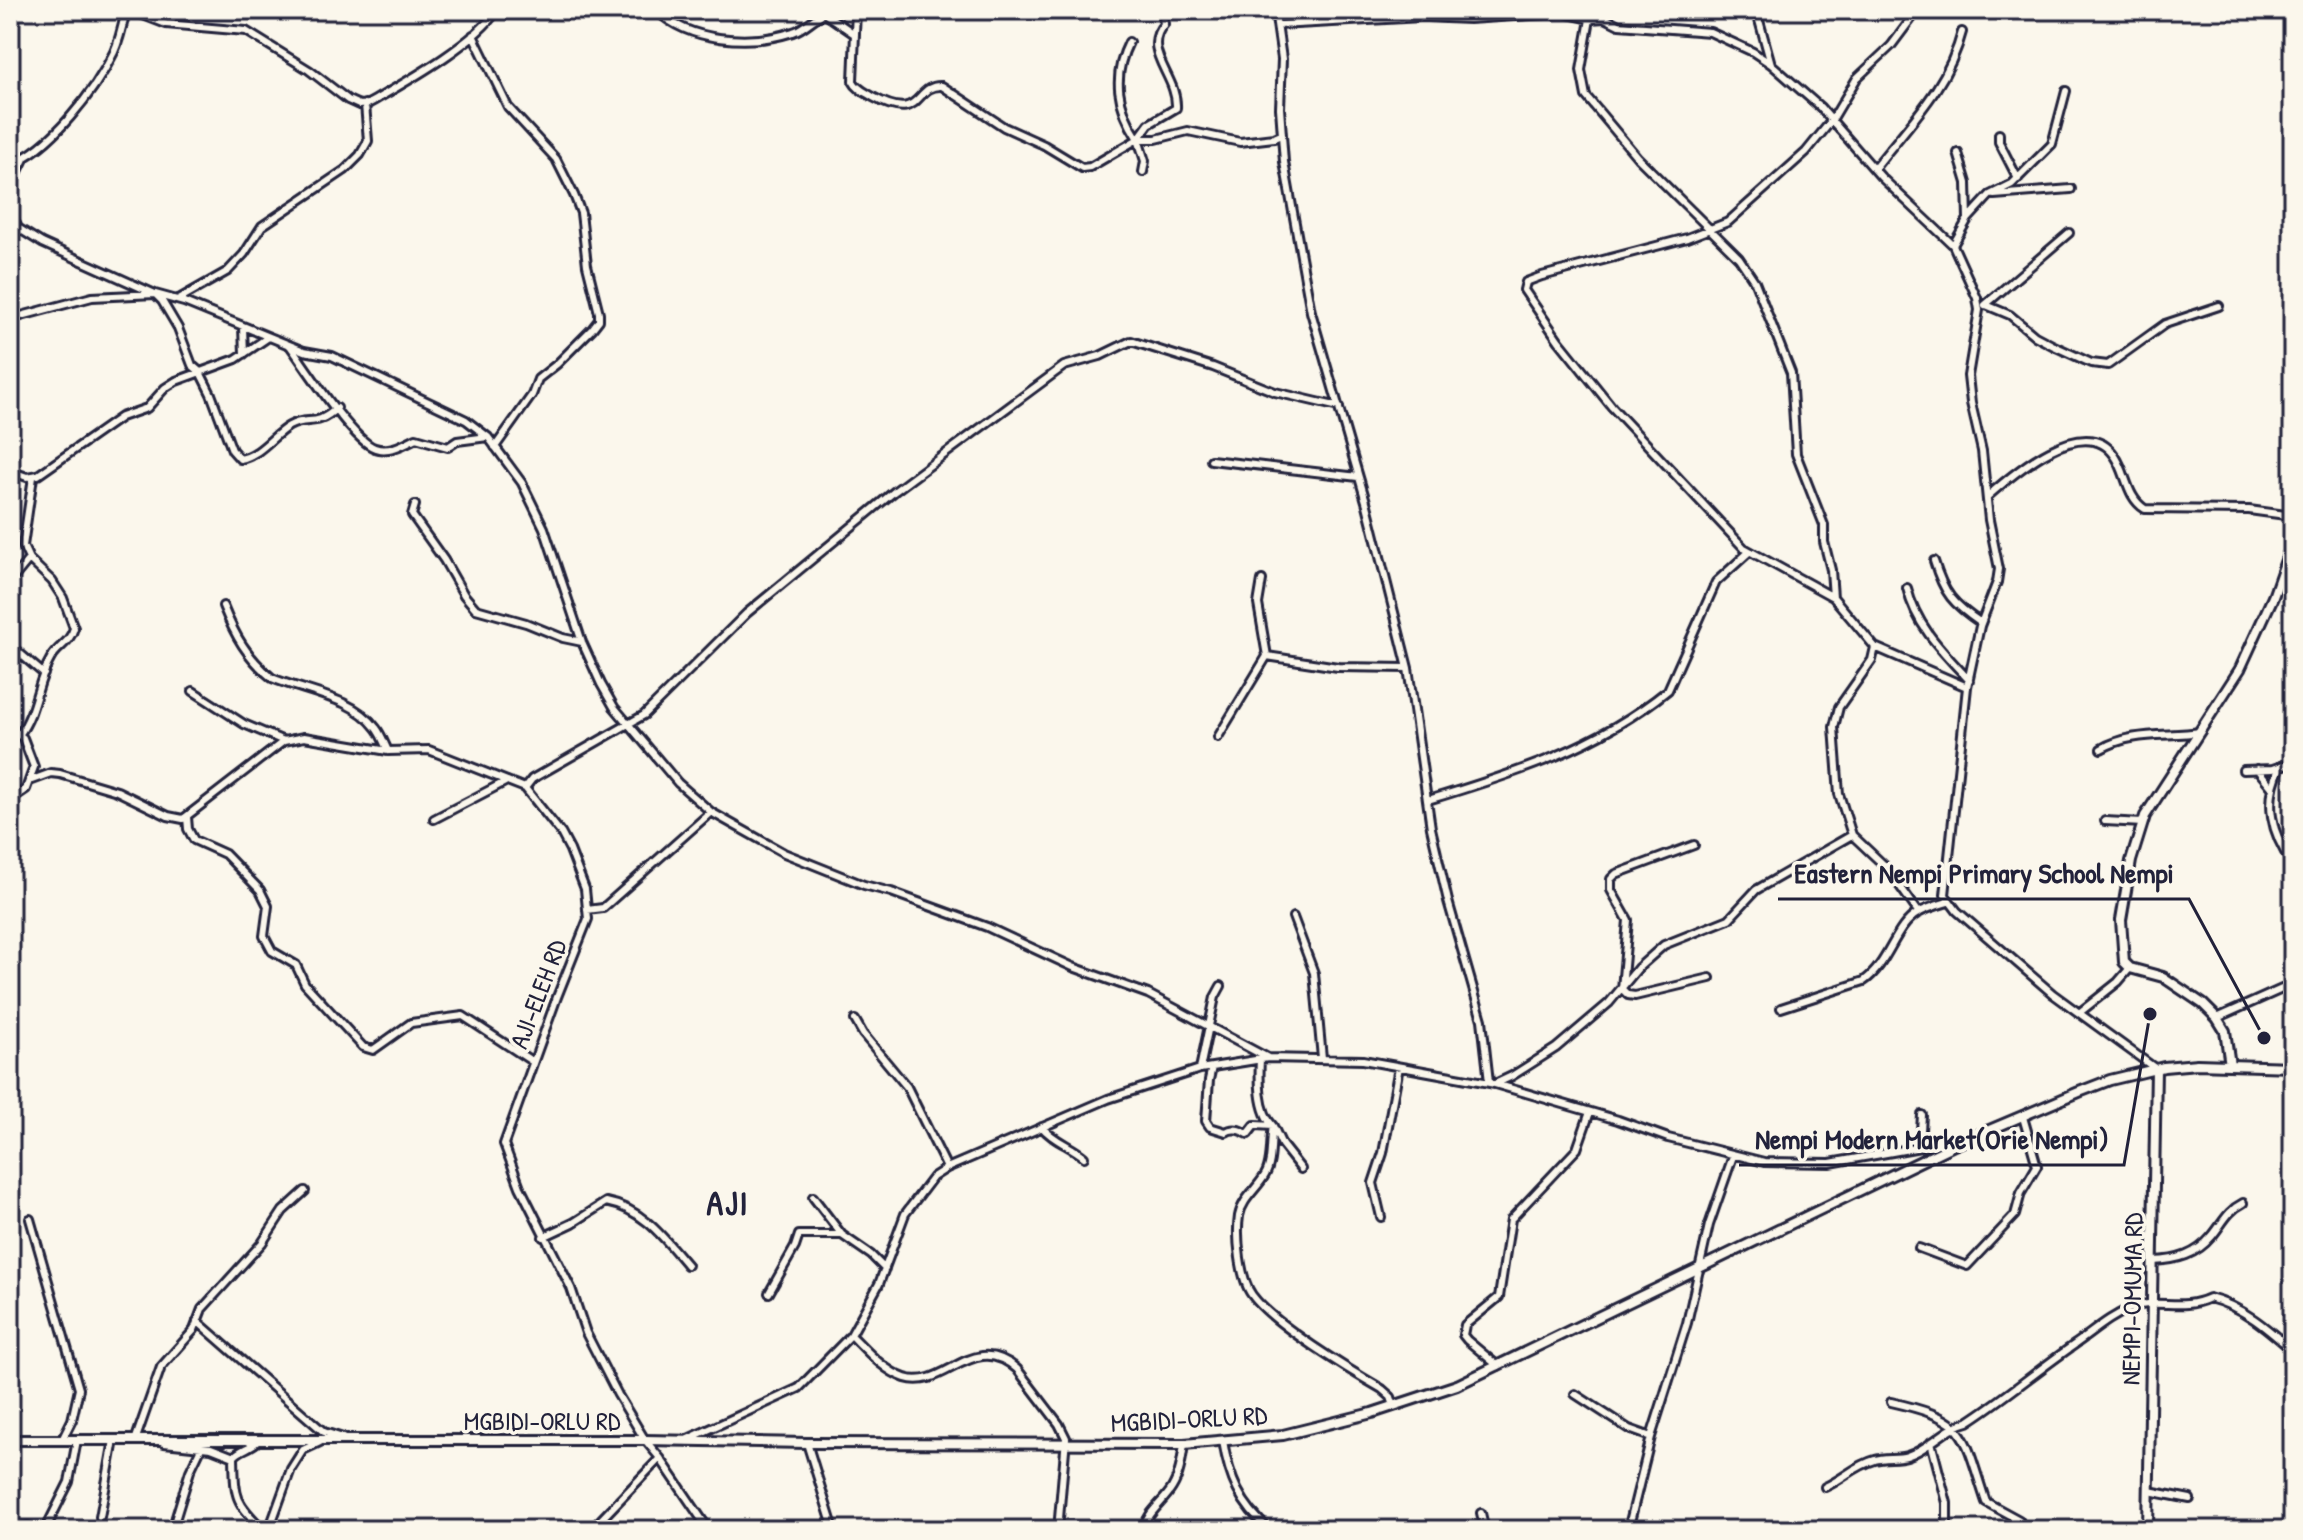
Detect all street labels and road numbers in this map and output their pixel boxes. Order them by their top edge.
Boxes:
street label: AJI-ELEH RD [501,934,575,1053]
street label: NEMPI-OMUMA RD [2112,1212,2151,1386]
street label: MGBIDI-ORLU RD [1110,1397,1269,1440]
street label: MGBIDI-ORLU RD [464,1403,621,1438]

